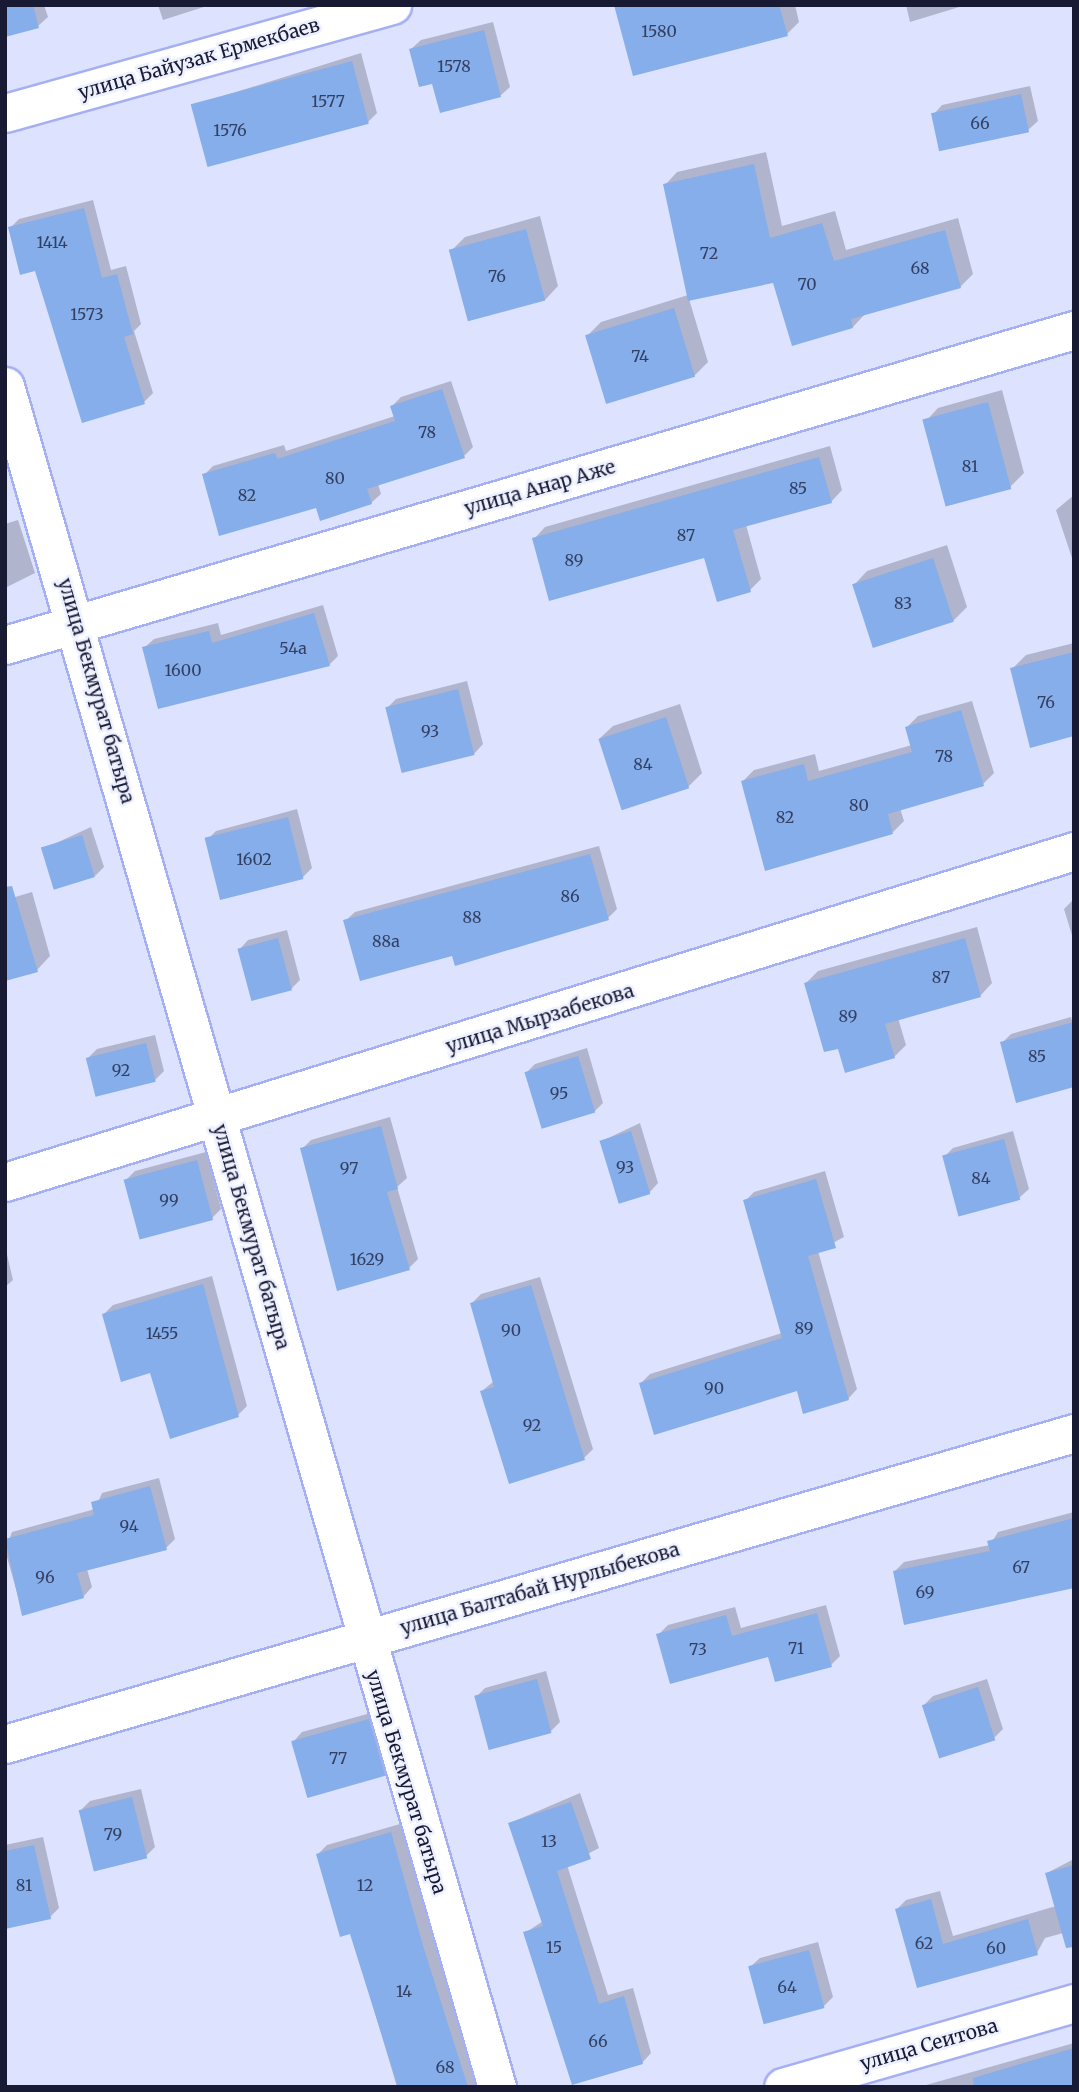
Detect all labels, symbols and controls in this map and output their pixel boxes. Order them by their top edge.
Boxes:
street label: улица Байузак Ермекбаев [76,14,322,104]
house number: 1580 [641,21,677,41]
house number: 1578 [437,56,471,76]
house number: 1577 [311,91,345,111]
house number: 66 [970,113,990,133]
house number: 1576 [213,120,247,140]
house number: 1414 [36,232,68,252]
house number: 72 [700,243,718,263]
house number: 68 [910,258,930,278]
house number: 76 [488,266,506,286]
house number: 70 [798,274,816,294]
house number: 1573 [70,304,104,324]
house number: 74 [631,346,649,366]
house number: 78 [418,422,436,442]
street label: улица Анар Аже [462,456,618,520]
house number: 81 [962,456,978,476]
house number: 80 [325,468,345,488]
house number: 85 [789,478,807,498]
house number: 82 [238,485,256,505]
house number: 87 [677,525,695,545]
house number: 89 [565,550,583,570]
street label: улица Бекмурат батыра [53,576,139,806]
house number: 83 [894,593,912,613]
house number: 54а [279,638,307,658]
house number: 1600 [165,660,201,680]
house number: 76 [1037,692,1055,712]
house number: 93 [421,721,439,741]
house number: 78 [935,746,953,766]
house number: 84 [633,754,653,774]
house number: 80 [849,795,869,815]
house number: 82 [776,807,794,827]
house number: 1602 [236,849,272,869]
house number: 86 [560,886,580,906]
house number: 88 [462,907,482,927]
house number: 88а [372,931,400,951]
house number: 87 [932,967,950,987]
street label: улица Мырзабекова [443,980,637,1058]
house number: 89 [839,1006,857,1026]
house number: 85 [1028,1046,1046,1066]
house number: 92 [112,1060,130,1080]
house number: 95 [550,1083,568,1103]
street label: улица Бекмурат батыра [208,1122,294,1352]
house number: 93 [616,1157,634,1177]
house number: 97 [340,1158,358,1178]
house number: 84 [971,1168,991,1188]
house number: 99 [159,1190,179,1210]
house number: 1629 [350,1249,384,1269]
house number: 89 [795,1318,813,1338]
house number: 90 [501,1320,521,1340]
house number: 1455 [146,1323,178,1343]
house number: 90 [704,1378,724,1398]
house number: 92 [523,1415,541,1435]
house number: 94 [119,1516,139,1536]
street label: улица Балтабай Нурлыбекова [398,1538,682,1640]
house number: 67 [1012,1557,1030,1577]
house number: 96 [35,1567,55,1587]
house number: 69 [916,1582,934,1602]
house number: 71 [788,1638,804,1658]
house number: 73 [689,1639,707,1659]
street label: улица Бекмурат батыра [361,1667,451,1897]
house number: 77 [329,1748,347,1768]
house number: 79 [104,1824,122,1844]
house number: 13 [541,1831,557,1851]
house number: 81 [16,1875,32,1895]
house number: 12 [357,1875,373,1895]
house number: 62 [915,1933,933,1953]
house number: 15 [546,1937,562,1957]
house number: 60 [986,1938,1006,1958]
house number: 64 [777,1977,797,1997]
house number: 14 [396,1981,412,2001]
street label: улица Сеитова [858,2014,1000,2076]
house number: 66 [588,2031,608,2051]
house number: 68 [435,2057,455,2077]

